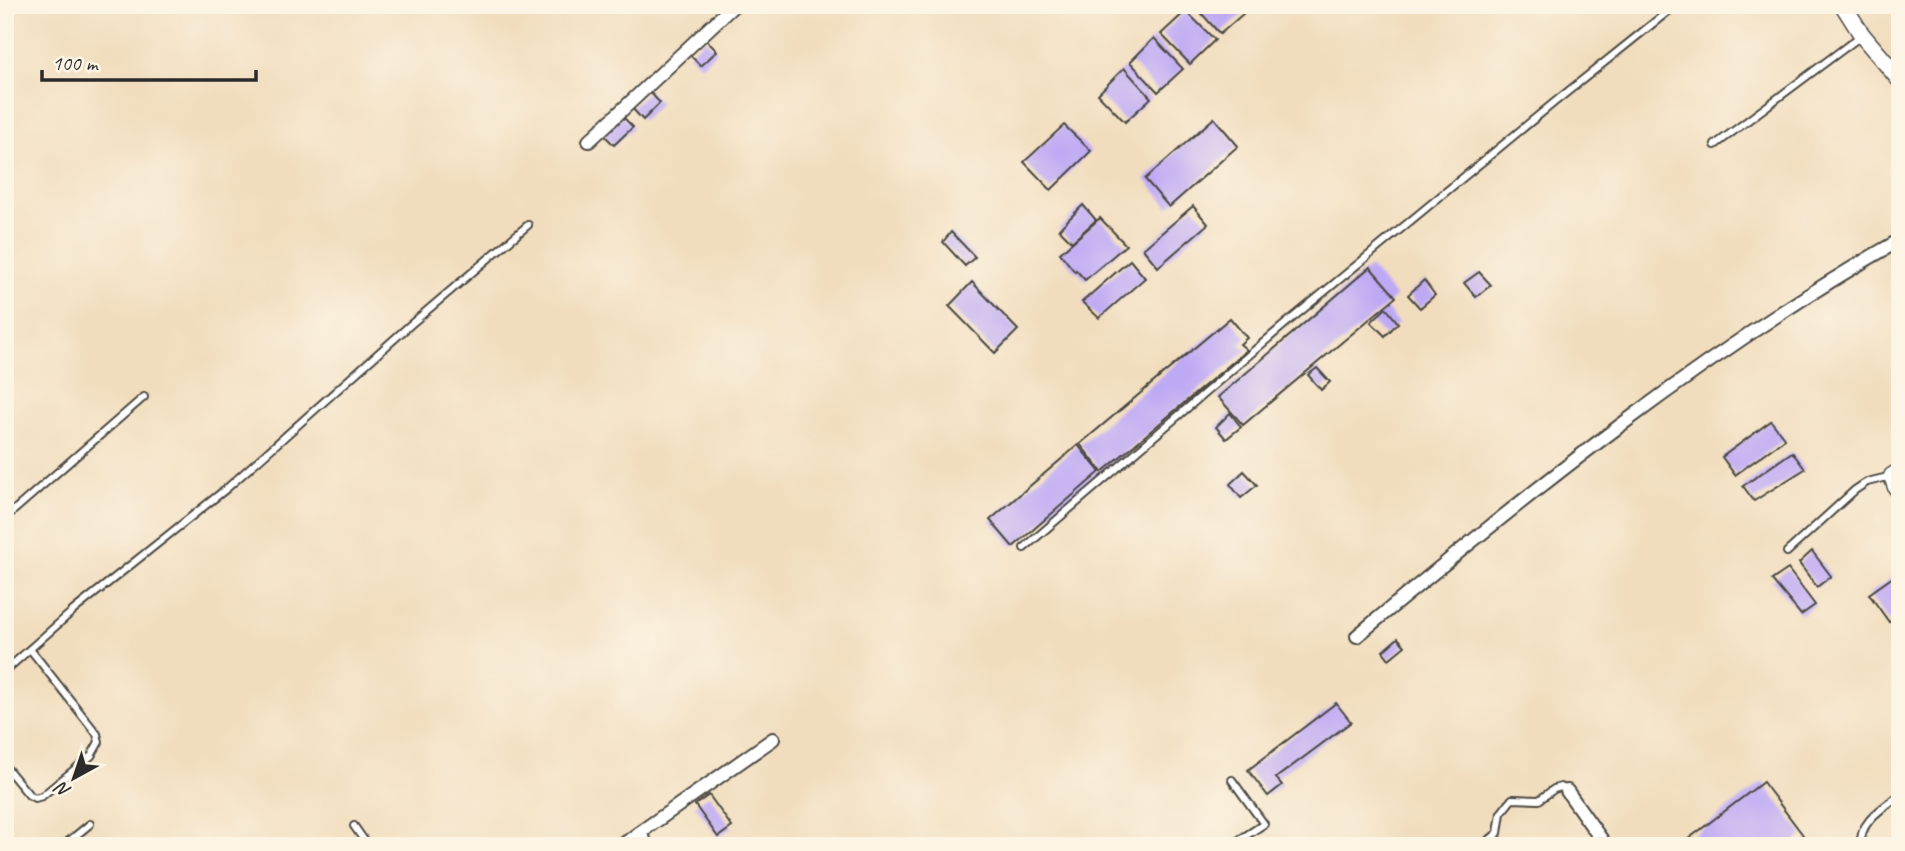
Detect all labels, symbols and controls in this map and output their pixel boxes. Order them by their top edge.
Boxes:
scale bar [42,38,256,82]
text: 100 m [52,50,99,76]
north arrow [38,742,108,812]
text: N [49,775,76,803]

